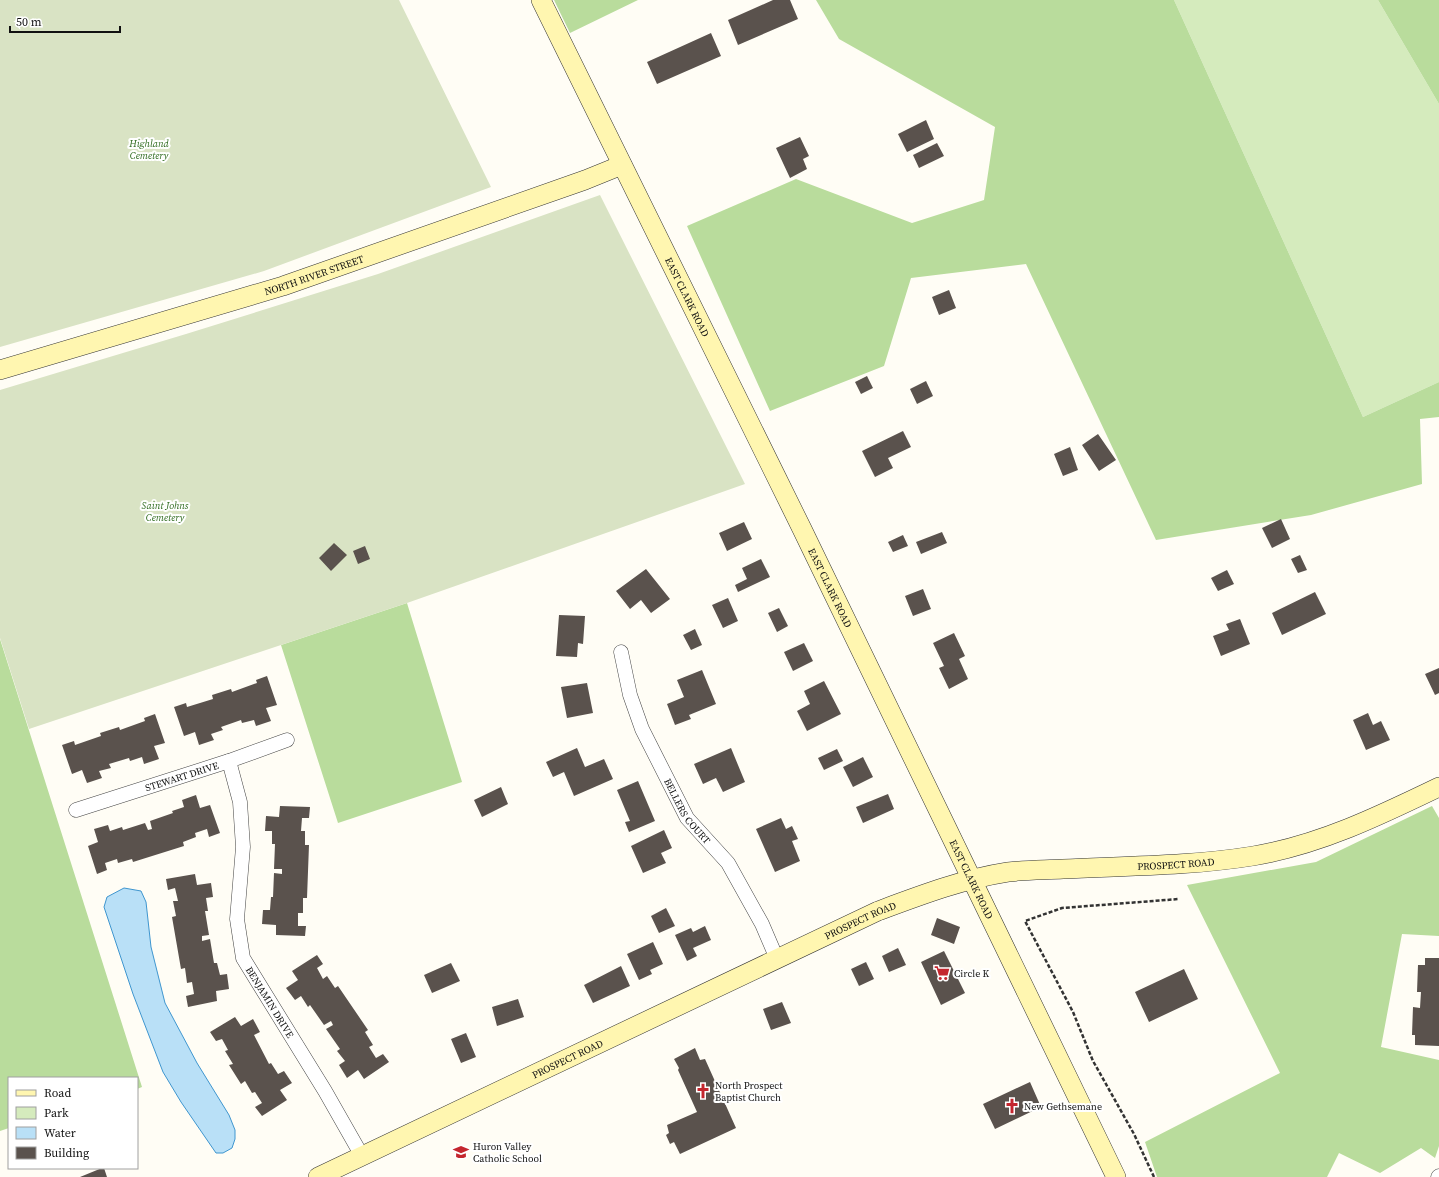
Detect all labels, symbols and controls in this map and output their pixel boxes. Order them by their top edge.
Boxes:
scale bar [10,8,120,34]
text: 50 m [16,14,42,30]
park label: Highland Cemetery [128,137,170,162]
street label: NORTH RIVER STREET [263,252,365,298]
street label: EAST CLARK ROAD [662,255,712,339]
park label: Saint Johns Cemetery [142,499,189,524]
street label: EAST CLARK ROAD [805,546,855,630]
street label: STEWART DRIVE [144,759,220,794]
street label: BELLERS COURT [661,776,713,847]
street label: EAST CLARK ROAD [946,837,996,921]
street label: PROSPECT ROAD [1137,855,1215,873]
street label: PROSPECT ROAD [823,899,898,942]
street label: BENJAMIN DRIVE [243,964,297,1040]
supermarket icon: Circle K [933,964,951,982]
place label: Circle K [954,967,990,980]
street label: PROSPECT ROAD [530,1037,605,1081]
legend [8,1077,138,1169]
place label: North Prospect Baptist Church [715,1079,783,1104]
church icon: North Prospect Baptist Church [694,1082,712,1100]
text: Road [44,1085,71,1101]
church icon: New Gethsemane [1003,1097,1021,1115]
place label: New Gethsemane [1024,1100,1102,1113]
text: Park [44,1105,69,1121]
text: Water [44,1125,76,1141]
place label: Huron Valley Catholic School [473,1140,542,1165]
school or university icon: Huron Valley Catholic School [452,1143,470,1161]
text: Building [44,1145,89,1161]

